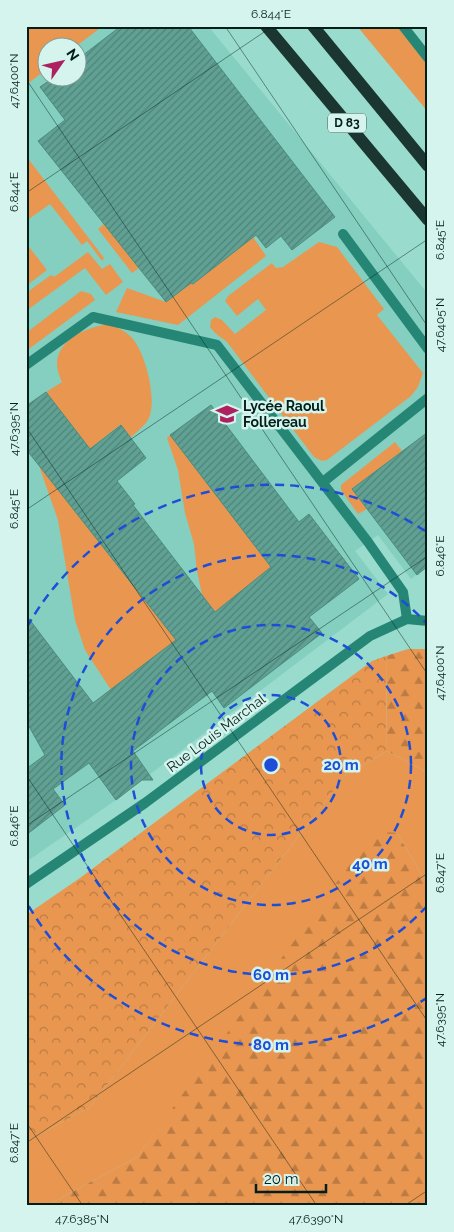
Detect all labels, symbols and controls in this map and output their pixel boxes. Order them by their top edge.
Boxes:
text: 6.844°E [251,7,291,21]
north arrow [38,38,88,88]
text: N [63,46,82,64]
text: 47.6400°N [7,53,21,109]
road number: D 83 [328,114,366,132]
text: 6.844°E [7,172,21,212]
text: 6.845°E [433,220,447,260]
text: 47.6405°N [433,298,447,352]
place label: Lycée Raoul Follereau [243,398,325,430]
school or university icon: Lycée Raoul Follereau [214,401,240,427]
text: 47.6395°N [7,402,21,456]
text: 6.845°E [7,489,21,529]
text: 6.846°E [433,536,447,576]
text: 47.6400°N [433,645,447,701]
street label: Rue Louis Marchal [164,691,268,775]
centre of rings [262,756,280,774]
text: 20 m [323,756,359,774]
text: 6.846°E [7,806,21,846]
text: 6.847°E [433,853,447,893]
text: 40 m [352,855,388,873]
text: 60 m [253,966,289,984]
text: 47.6395°N [433,993,447,1047]
text: 80 m [253,1036,289,1054]
text: 6.847°E [7,1123,21,1163]
scale bar [256,1162,326,1194]
text: 20 m [264,1170,299,1188]
text: 47.6385°N [55,1212,109,1226]
text: 47.6390°N [289,1212,343,1226]

